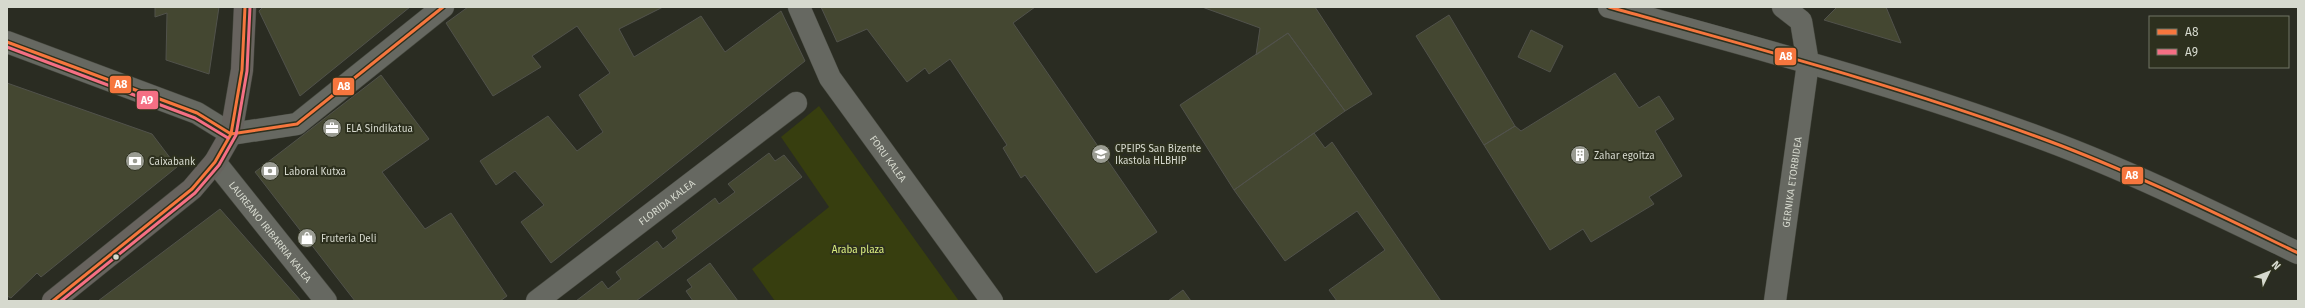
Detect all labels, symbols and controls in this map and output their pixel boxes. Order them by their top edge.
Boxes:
legend [2149,16,2289,68]
text: A8 [2185,25,2199,39]
text: A9 [2185,45,2198,59]
line badge: A8 [1774,47,1797,66]
text: A8 [1779,50,1793,63]
line badge: A8 [109,75,132,94]
line badge: A8 [332,77,355,96]
text: A8 [114,78,128,91]
text: A8 [337,80,351,93]
line badge: A9 [136,90,159,110]
text: A9 [140,94,153,107]
office icon: ELA Sindikatua [321,117,343,139]
place label: ELA Sindikatua [346,123,413,135]
street label: FORU KALEA [867,133,909,185]
street label: GERNIKA ETORBIDEA [1780,136,1805,228]
school or university icon: CPEIPS San Bizente Ikastola HLBHIP [1090,143,1112,165]
place label: CPEIPS San Bizente Ikastola HLBHIP [1115,143,1201,167]
building icon: Zahar egoitza [1569,144,1591,166]
bank icon: Caixabank [124,150,146,172]
place label: Zahar egoitza [1594,150,1655,162]
place label: Caixabank [149,156,196,168]
bank icon: Laboral Kutxa [259,160,281,182]
place label: Laboral Kutxa [284,166,346,178]
line badge: A8 [2121,166,2144,185]
text: A8 [2125,169,2139,182]
street label: FLORIDA KALEA [637,177,698,228]
street label: LAUREANO IRIBARRIA KALEA [226,179,314,285]
shop icon: Fruteria Deli [296,227,318,249]
place label: Fruteria Deli [321,233,377,245]
park label: Araba plaza [832,244,884,256]
unlabelled marker [111,252,121,262]
north arrow [2249,252,2289,292]
text: N [2269,258,2283,273]

